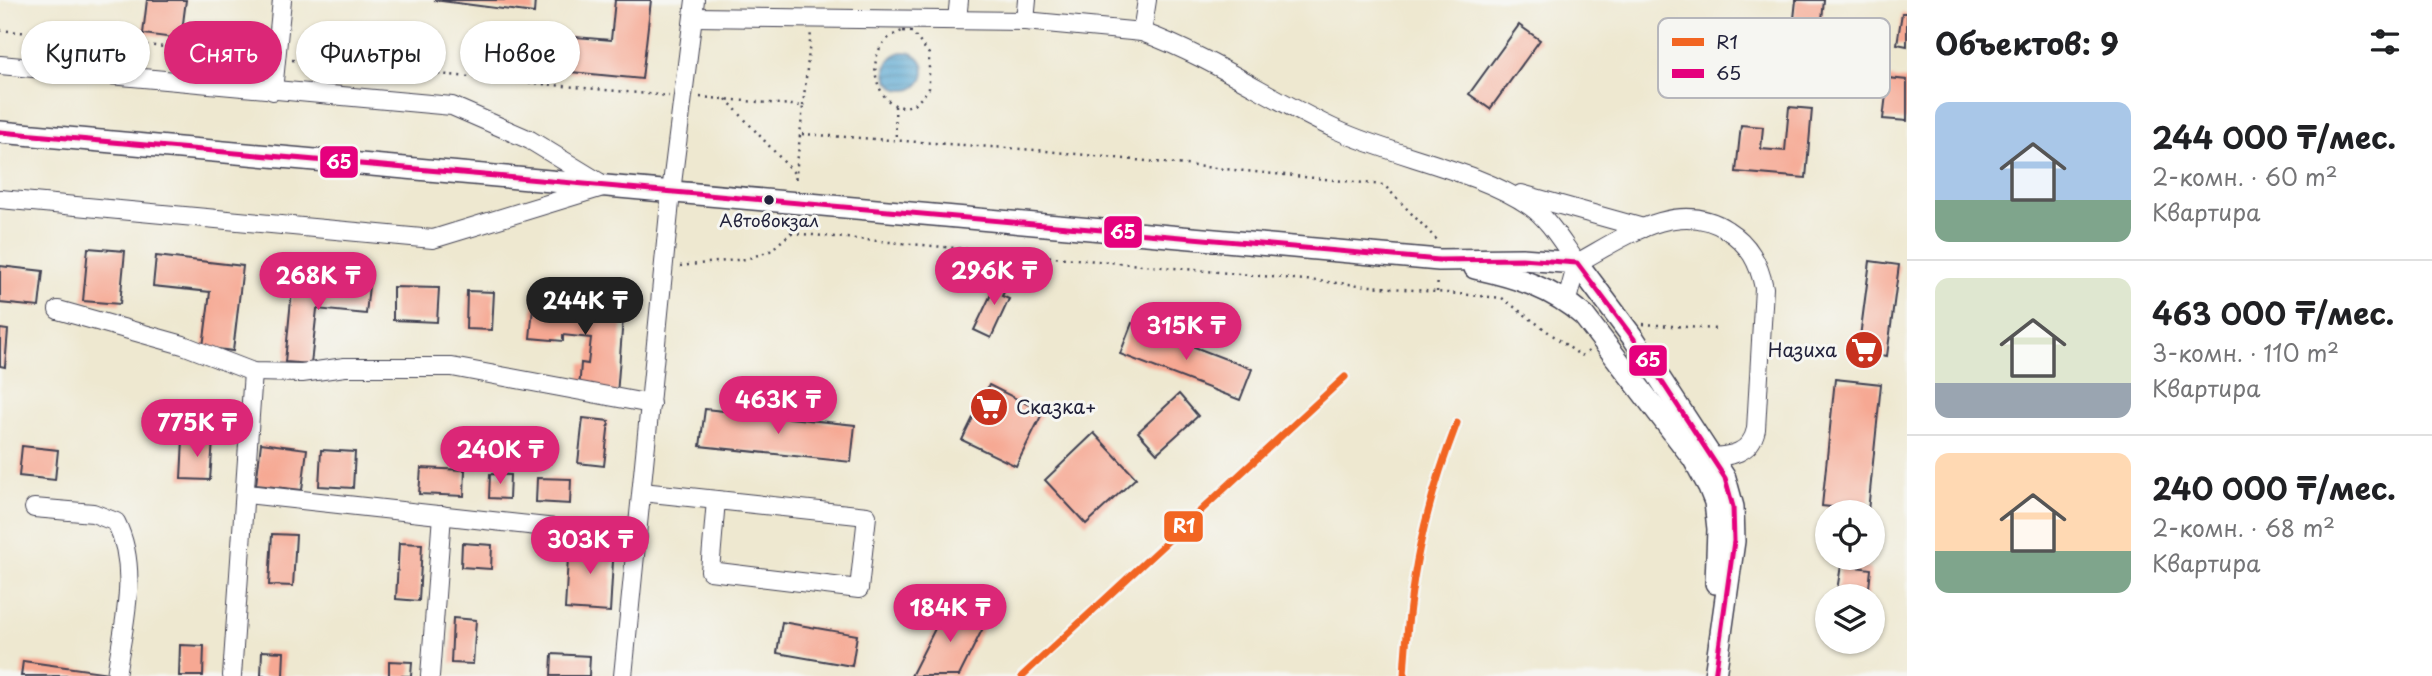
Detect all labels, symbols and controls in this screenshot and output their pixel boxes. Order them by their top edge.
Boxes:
legend [1658,18,1890,98]
text: Объектов: 9 [1935,20,2119,65]
chip: Купить [21,21,150,84]
chip: Снять [164,21,282,84]
chip: Фильтры [296,21,446,84]
chip: Новое [460,21,580,84]
icon: filters [2366,23,2404,61]
text: R1 [1716,27,1738,55]
text: 65 [1716,58,1741,86]
text: 244 000 ₸/мес. [2152,114,2396,159]
icon: home [1991,130,2075,214]
line badge: 65 [319,145,359,179]
text: 65 [326,147,352,175]
text: 2-комн. · 60 m² [2152,159,2338,194]
marker: Автовокзал [762,193,776,207]
text: Квартира [2152,194,2260,229]
place label: Автовокзал [719,207,819,233]
line badge: 65 [1103,215,1143,249]
text: 65 [1110,217,1136,245]
pin: 296K ₸ [937,247,1051,307]
pin: 268K ₸ [261,252,375,312]
text: 296K ₸ [951,252,1037,287]
text: 268K ₸ [276,257,360,292]
pin: 244K ₸ [528,278,642,337]
text: 244K ₸ [542,282,628,317]
text: 463 000 ₸/мес. [2152,290,2394,335]
pin: 315K ₸ [1129,302,1243,362]
icon: home [1991,306,2075,390]
text: 315K ₸ [1146,307,1226,342]
supermarket icon: Назиха [1843,329,1885,371]
place label: Назиха [1768,335,1837,363]
text: 3-комн. · 110 m² [2152,335,2339,370]
line badge: 65 [1628,344,1668,377]
text: 65 [1635,345,1661,373]
text: Квартира [2152,370,2260,405]
pin: 463K ₸ [721,376,835,436]
text: 463K ₸ [735,381,821,416]
supermarket icon: Сказка+ [968,386,1010,428]
place label: Сказка+ [1016,392,1097,420]
pin: 775K ₸ [140,400,254,459]
text: 775K ₸ [157,404,237,439]
pin: 240K ₸ [443,426,557,486]
text: 240K ₸ [456,431,544,466]
text: 240 000 ₸/мес. [2152,465,2396,510]
icon: home [1991,481,2075,565]
map controls [1815,500,1885,654]
button: locate [1815,500,1885,570]
line badge: R1 [1163,510,1204,543]
text: 2-комн. · 68 m² [2152,510,2335,545]
text: R1 [1173,511,1195,539]
pin: 303K ₸ [533,516,647,576]
text: 303K ₸ [547,521,633,556]
text: Квартира [2152,545,2260,580]
pin: 184K ₸ [893,584,1007,644]
button: layers [1815,584,1885,654]
text: 184K ₸ [909,589,991,624]

